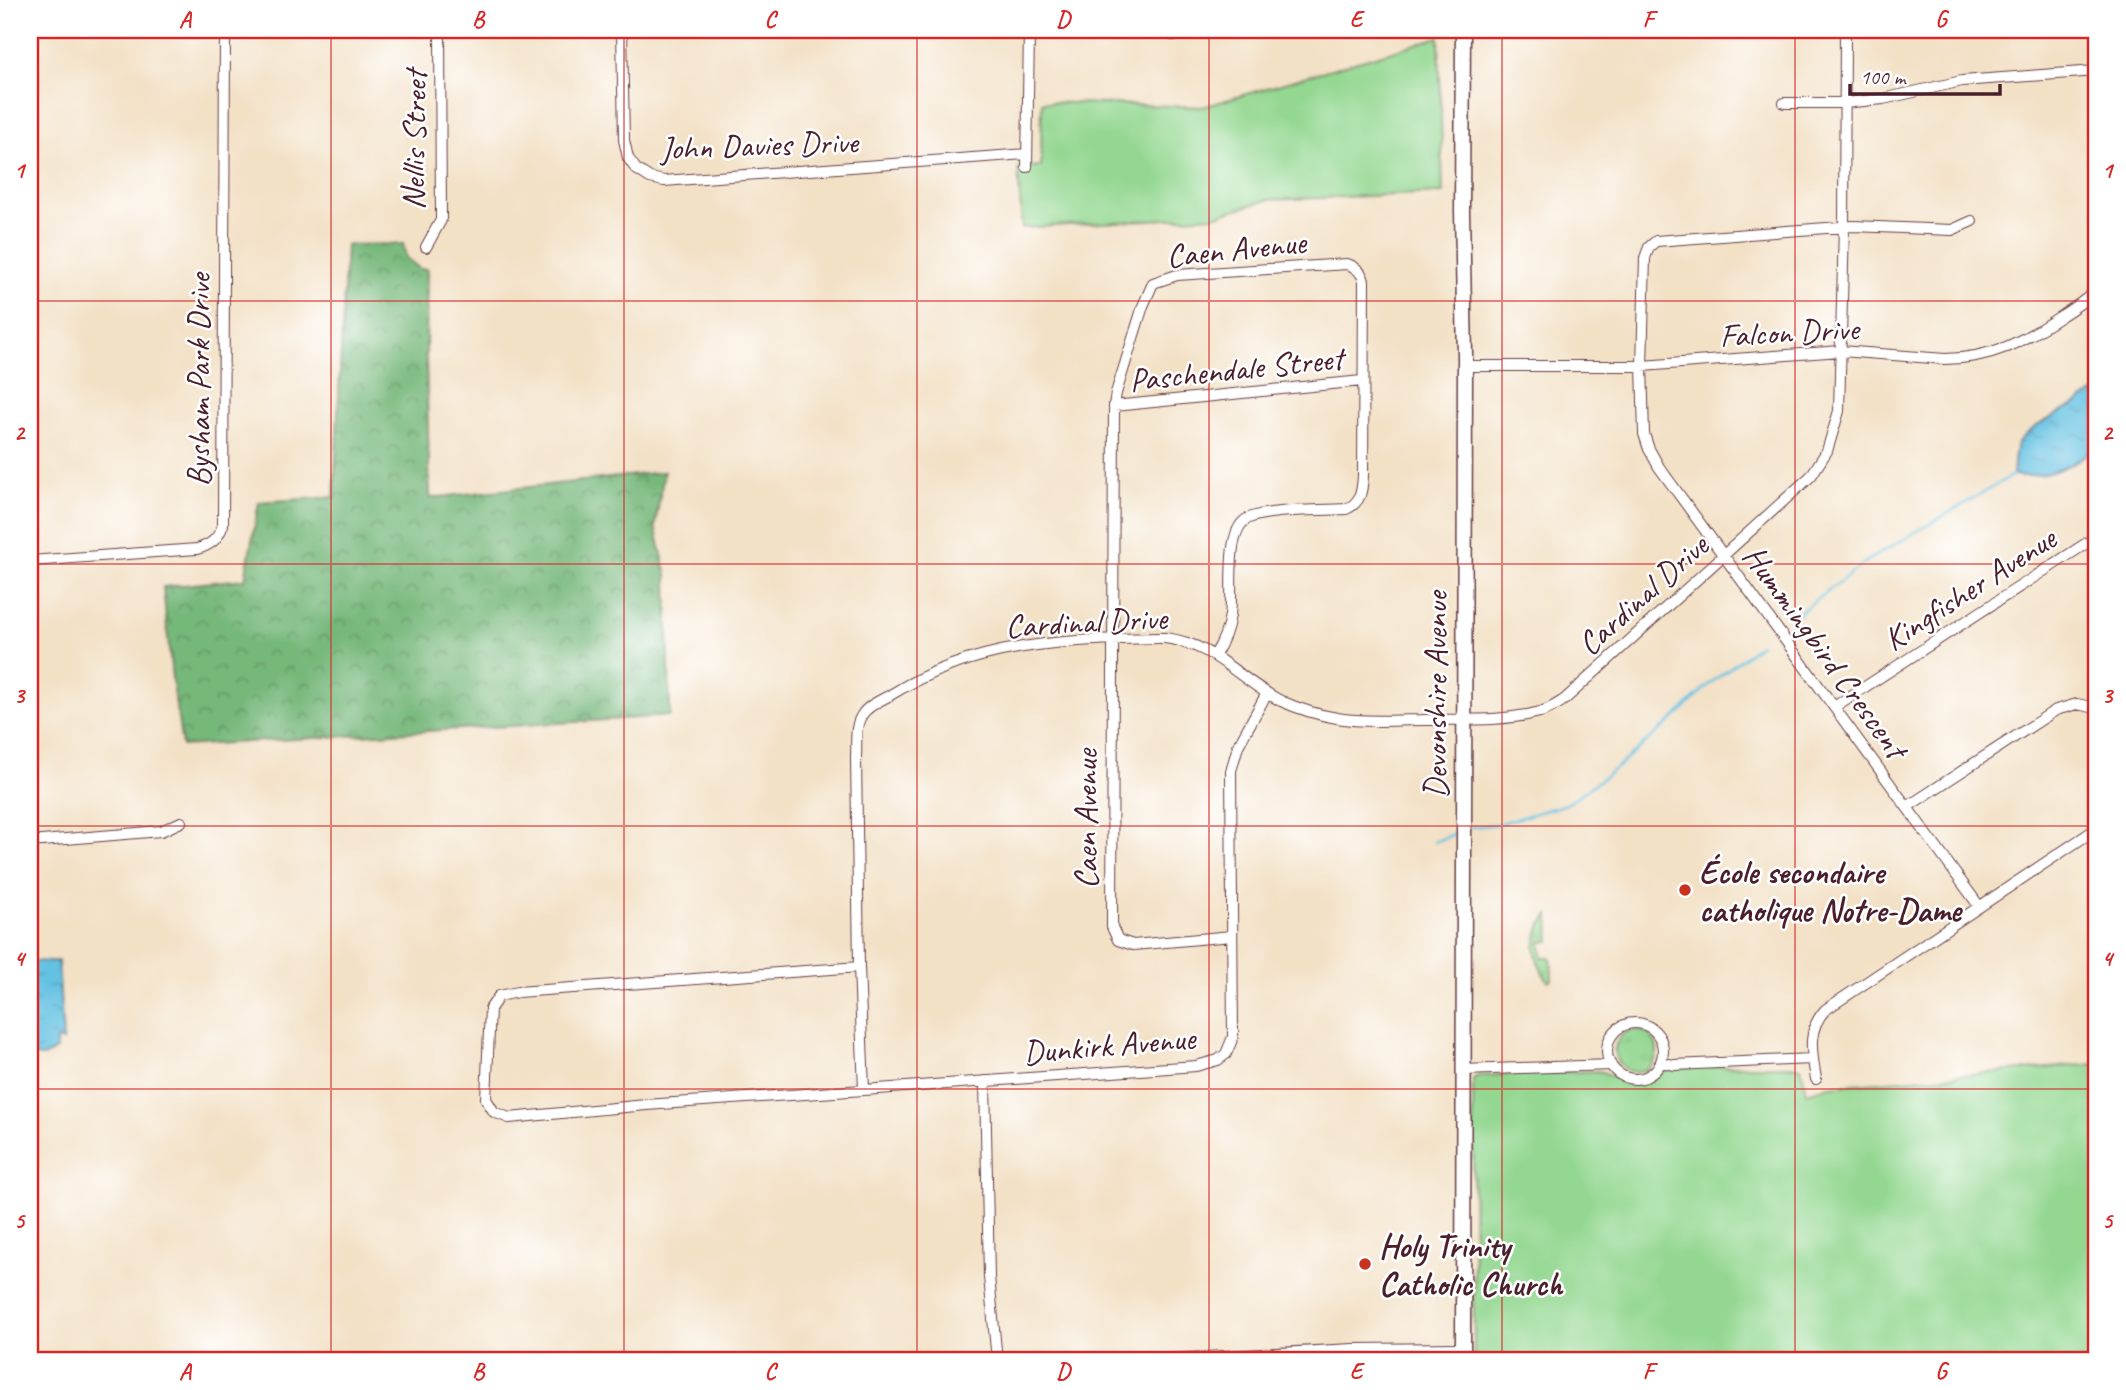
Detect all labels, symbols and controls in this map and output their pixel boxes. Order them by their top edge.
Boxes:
text: A [179,5,193,34]
text: B [472,5,486,34]
text: C [765,5,779,34]
text: D [1056,5,1072,34]
text: E [1350,5,1366,34]
text: F [1643,5,1659,34]
text: G [1935,5,1950,34]
scale bar [1850,52,2000,96]
text: 100 m [1860,64,1907,90]
street label: Nellis Street [392,66,436,210]
street label: John Davies Drive [658,120,861,170]
text: 1 [14,156,27,185]
text: 1 [2102,156,2115,185]
street label: Caen Avenue [1165,221,1310,277]
street label: Bysham Park Drive [178,271,220,487]
street label: Falcon Drive [1718,307,1862,357]
street label: Paschendale Street [1127,336,1349,401]
text: 2 [14,418,27,447]
text: 2 [2102,418,2115,447]
street label: Kingfisher Avenue [1875,516,2066,660]
street label: Cardinal Drive [1569,524,1719,664]
street label: Hummingbird Crescent [1734,537,1919,770]
street label: Devonshire Avenue [1415,589,1457,798]
street label: Cardinal Drive [1004,597,1170,647]
text: 3 [14,681,27,710]
text: 3 [2102,681,2115,710]
street label: Caen Avenue [1065,747,1107,889]
place label: École secondaire catholique Notre-Dame [1699,851,1964,931]
marker: École secondaire catholique Notre-Dame [1677,882,1693,898]
text: 4 [14,944,27,973]
text: 4 [2102,944,2115,973]
street label: Dunkirk Avenue [1021,1016,1199,1073]
text: 5 [14,1206,26,1235]
text: 5 [2102,1206,2114,1235]
place label: Holy Trinity Catholic Church [1379,1225,1564,1305]
marker: Holy Trinity Catholic Church [1357,1256,1373,1272]
text: A [179,1357,193,1386]
text: B [472,1357,486,1386]
text: C [765,1357,779,1386]
text: D [1056,1357,1072,1386]
text: E [1350,1357,1366,1386]
text: F [1643,1357,1659,1386]
text: G [1935,1357,1950,1386]

